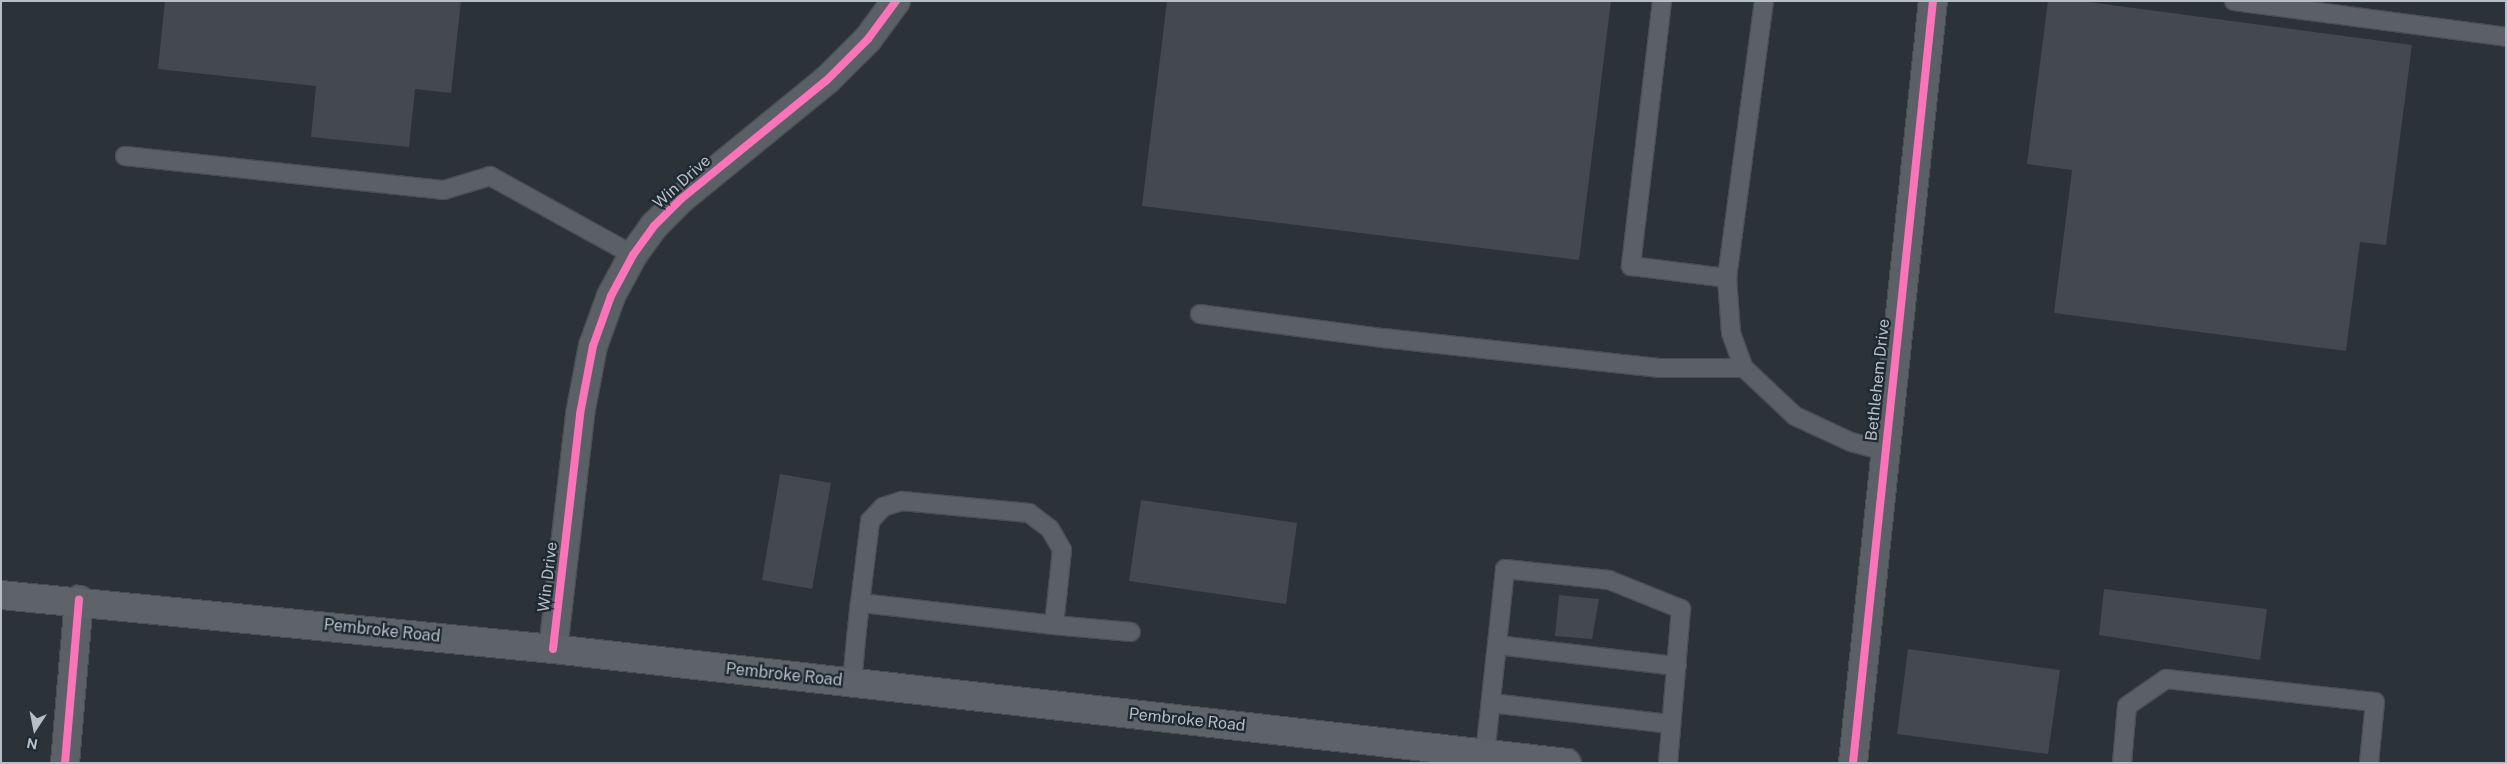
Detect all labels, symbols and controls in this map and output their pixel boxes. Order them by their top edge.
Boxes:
street label: Win Drive [649,151,715,213]
street label: Bethlehem Drive [1862,318,1894,442]
street label: Win Drive [534,541,562,613]
street label: Pembroke Road [323,615,441,647]
street label: Pembroke Road [725,659,843,691]
north arrow [10,704,60,754]
street label: Pembroke Road [1128,704,1246,736]
text: N [25,735,39,753]

